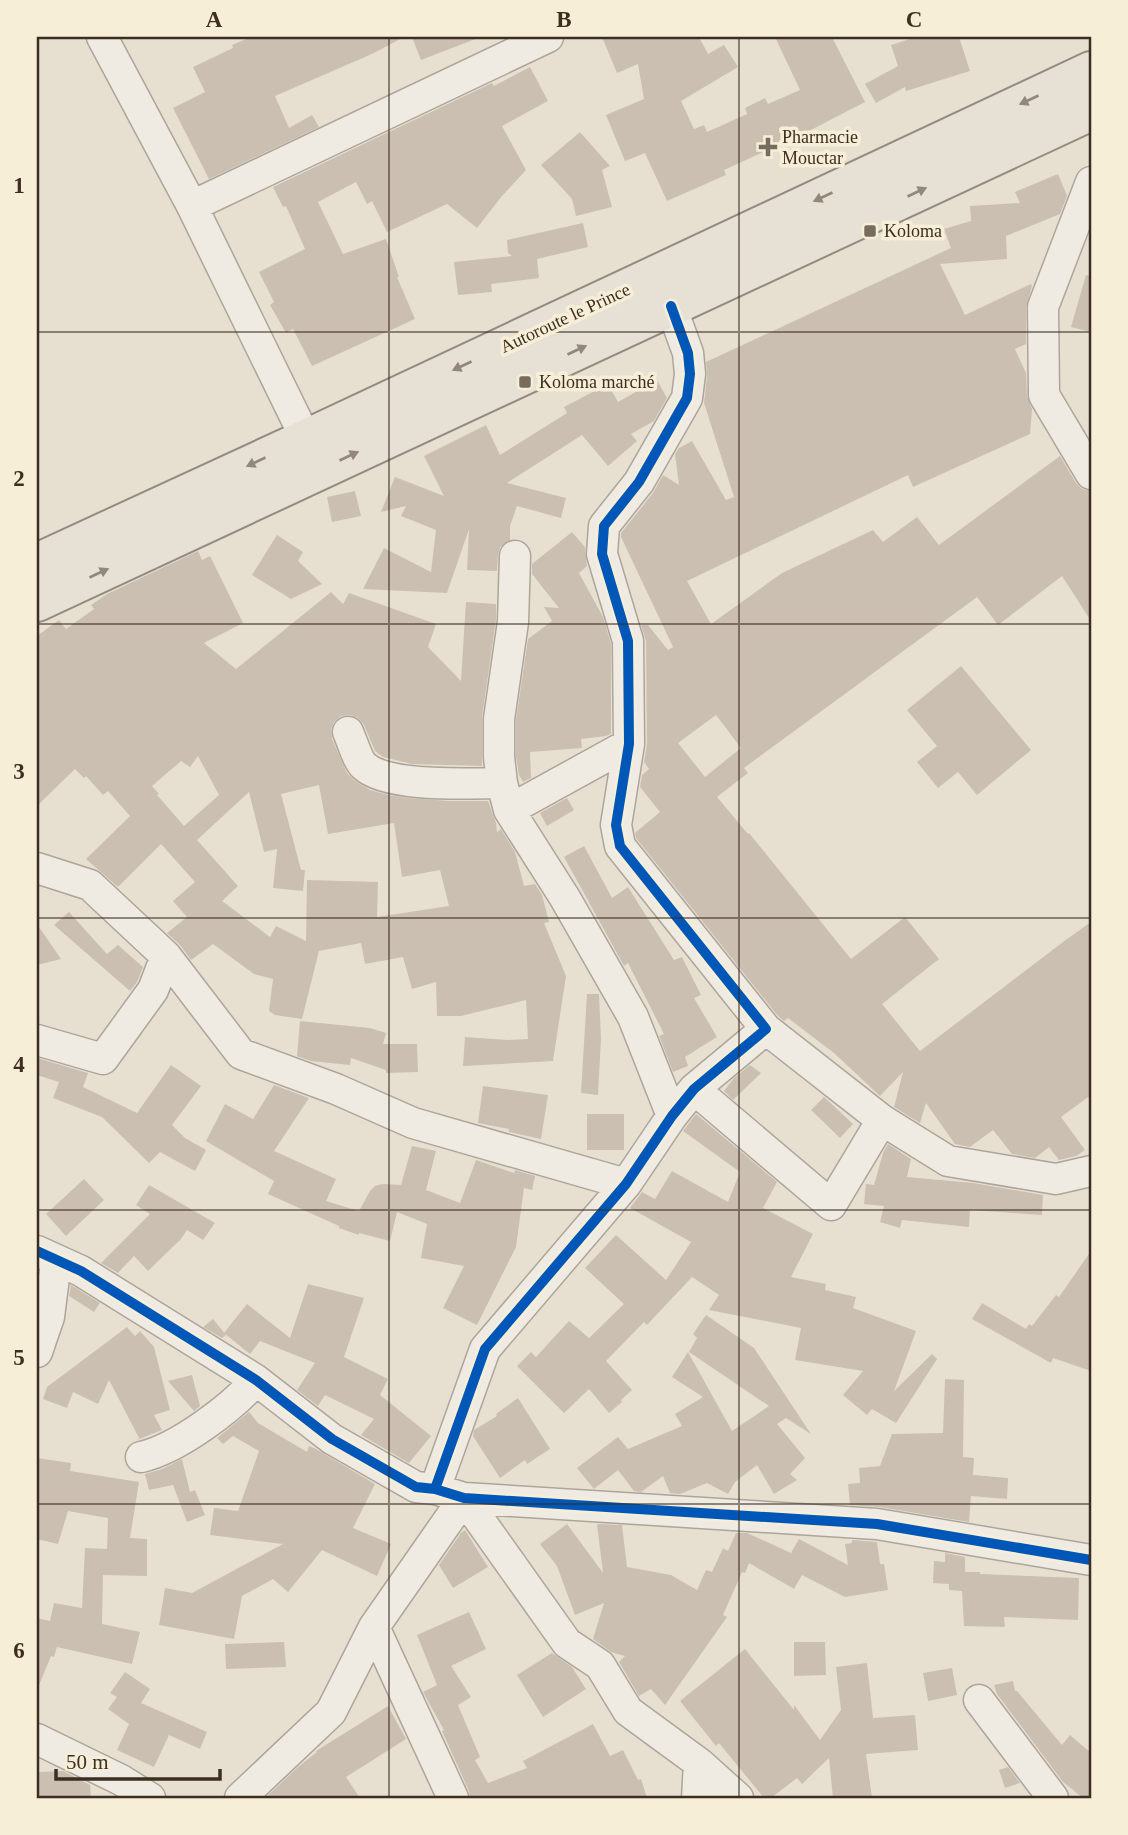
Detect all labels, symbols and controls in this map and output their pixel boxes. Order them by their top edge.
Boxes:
text: A [206,7,223,32]
text: B [556,7,572,32]
text: C [906,7,922,32]
one-way arrow [1019,95,1040,106]
place label: Pharmacie Mouctar [782,127,858,168]
marker: Pharmacie Mouctar [760,139,776,155]
text: 1 [13,173,25,198]
one-way arrow [907,186,927,198]
one-way arrow [813,192,834,203]
place label: Koloma [884,221,942,241]
marker: Koloma [862,223,878,239]
street label: Autoroute le Prince [497,279,633,357]
one-way arrow [567,344,588,355]
one-way arrow [452,360,472,372]
place label: Koloma marché [539,372,654,392]
marker: Koloma marché [517,374,533,390]
one-way arrow [339,450,359,462]
one-way arrow [246,456,266,468]
text: 2 [13,466,25,491]
one-way arrow [88,567,109,578]
text: 3 [13,759,25,784]
text: 4 [13,1052,25,1077]
text: 5 [13,1345,25,1370]
text: 6 [13,1638,25,1663]
scale bar [56,1737,220,1781]
text: 50 m [66,1750,109,1774]

